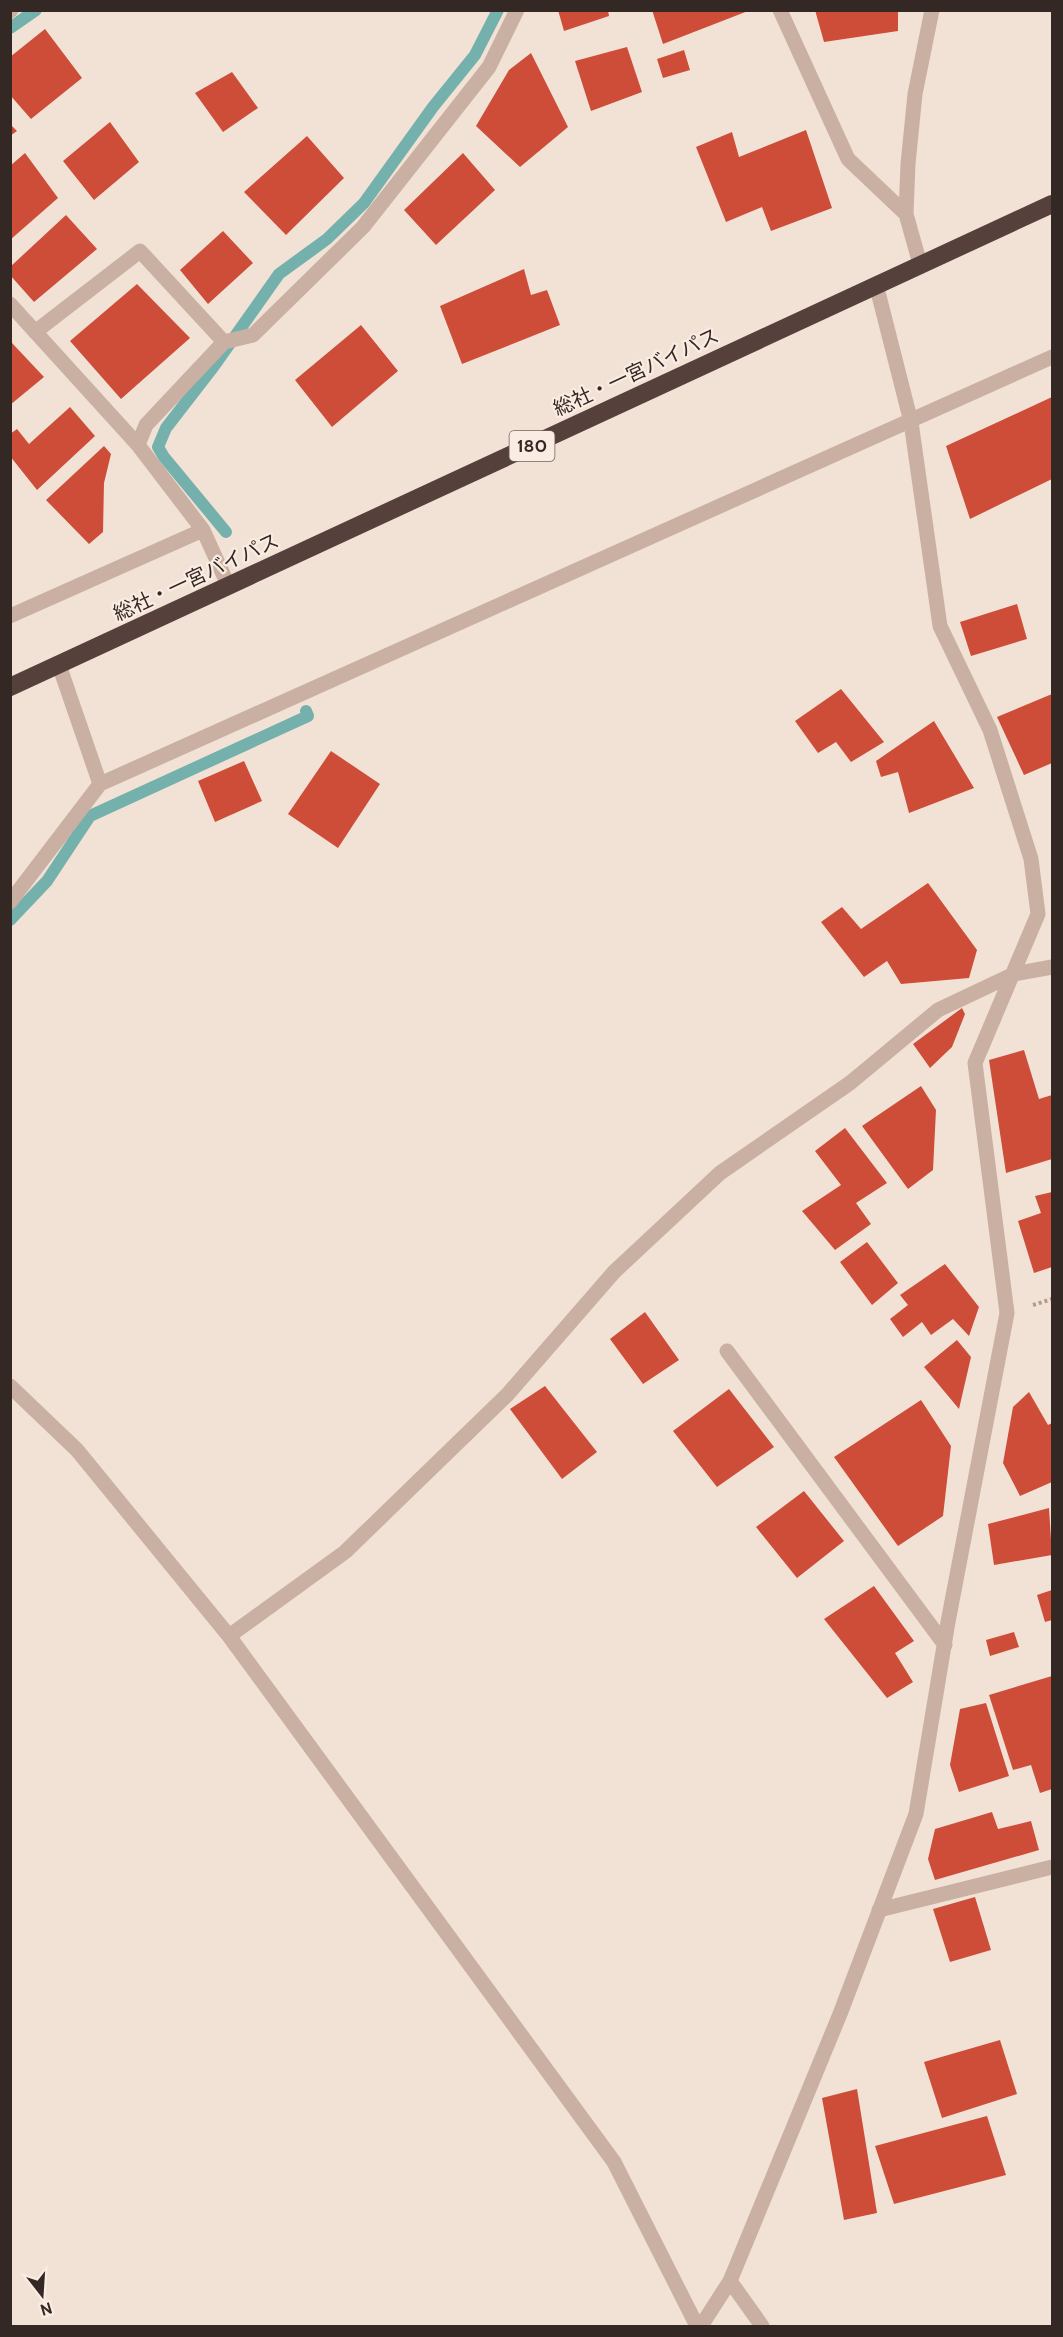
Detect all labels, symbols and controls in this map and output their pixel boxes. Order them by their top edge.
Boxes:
street label: 総社・一宮バイパス [550,323,722,421]
road number: 180 [510,431,554,461]
street label: 総社・一宮バイパス [110,528,282,626]
north arrow [12,2265,72,2325]
text: N [38,2298,54,2320]

